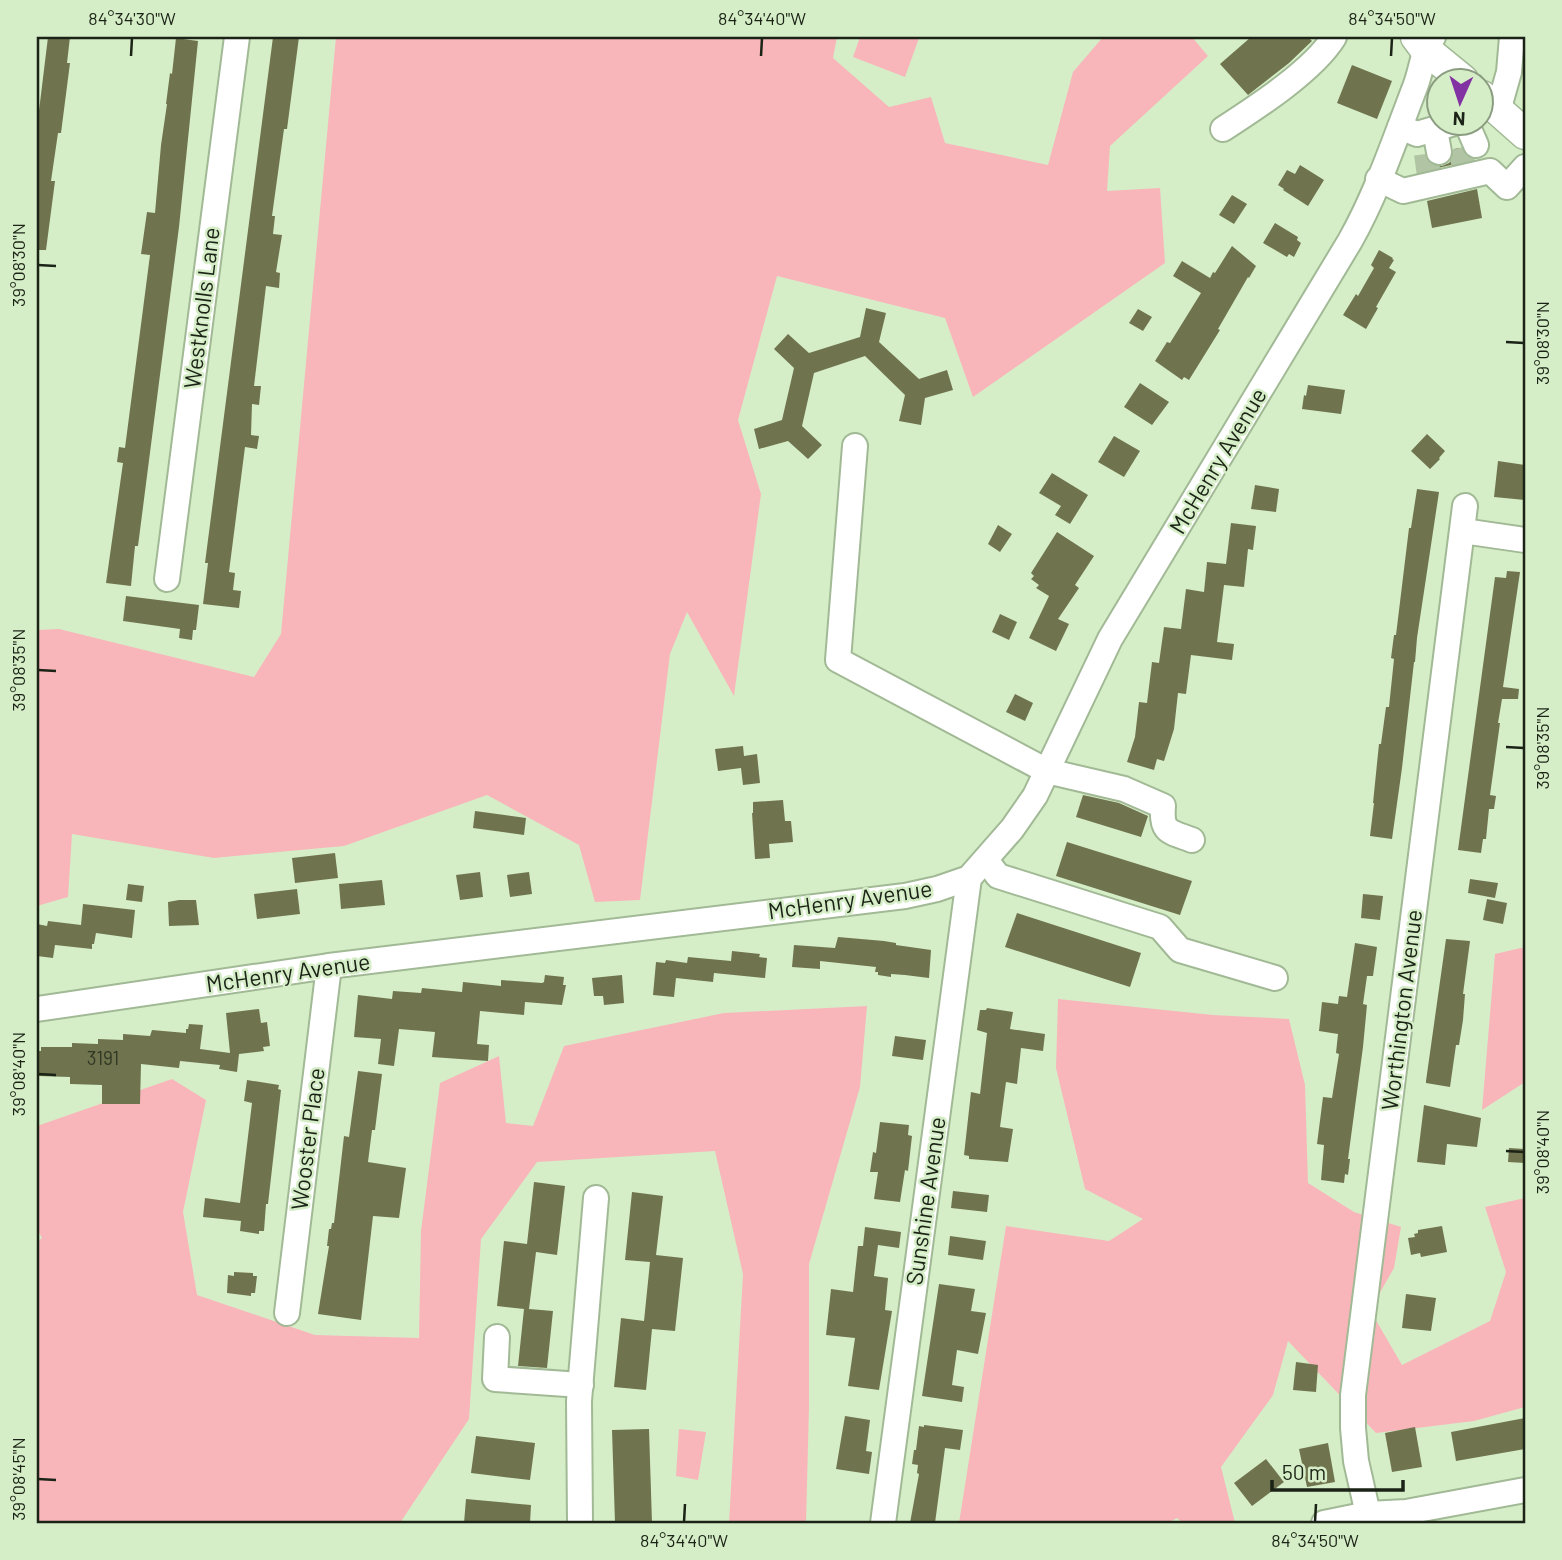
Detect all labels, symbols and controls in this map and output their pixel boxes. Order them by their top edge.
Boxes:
text: 84°34'30"W [88,7,176,29]
text: 84°34'40"W [718,7,806,29]
text: 84°34'50"W [1348,7,1436,29]
north arrow [1426,66,1496,136]
text: N [1452,108,1466,131]
text: 39°08'30"N [7,223,29,307]
street label: Westknolls Lane [177,226,225,390]
text: 39°08'30"N [1531,301,1553,385]
street label: McHenry Avenue [1163,382,1272,539]
text: 39°08'35"N [7,629,29,711]
text: 39°08'35"N [1531,707,1553,789]
street label: McHenry Avenue [766,874,934,924]
street label: Worthington Avenue [1375,908,1427,1112]
street label: McHenry Avenue [204,947,372,997]
text: 39°08'40"N [7,1032,29,1116]
house number: 3191 [87,1046,119,1069]
street label: Wooster Place [284,1066,330,1212]
text: 39°08'40"N [1531,1110,1553,1194]
street label: Sunshine Avenue [899,1115,951,1287]
text: 39°08'45"N [7,1437,29,1521]
scale bar [1272,1448,1403,1492]
text: 50 m [1282,1459,1326,1484]
text: 84°34'40"W [640,1529,728,1551]
text: 84°34'50"W [1271,1529,1359,1551]

